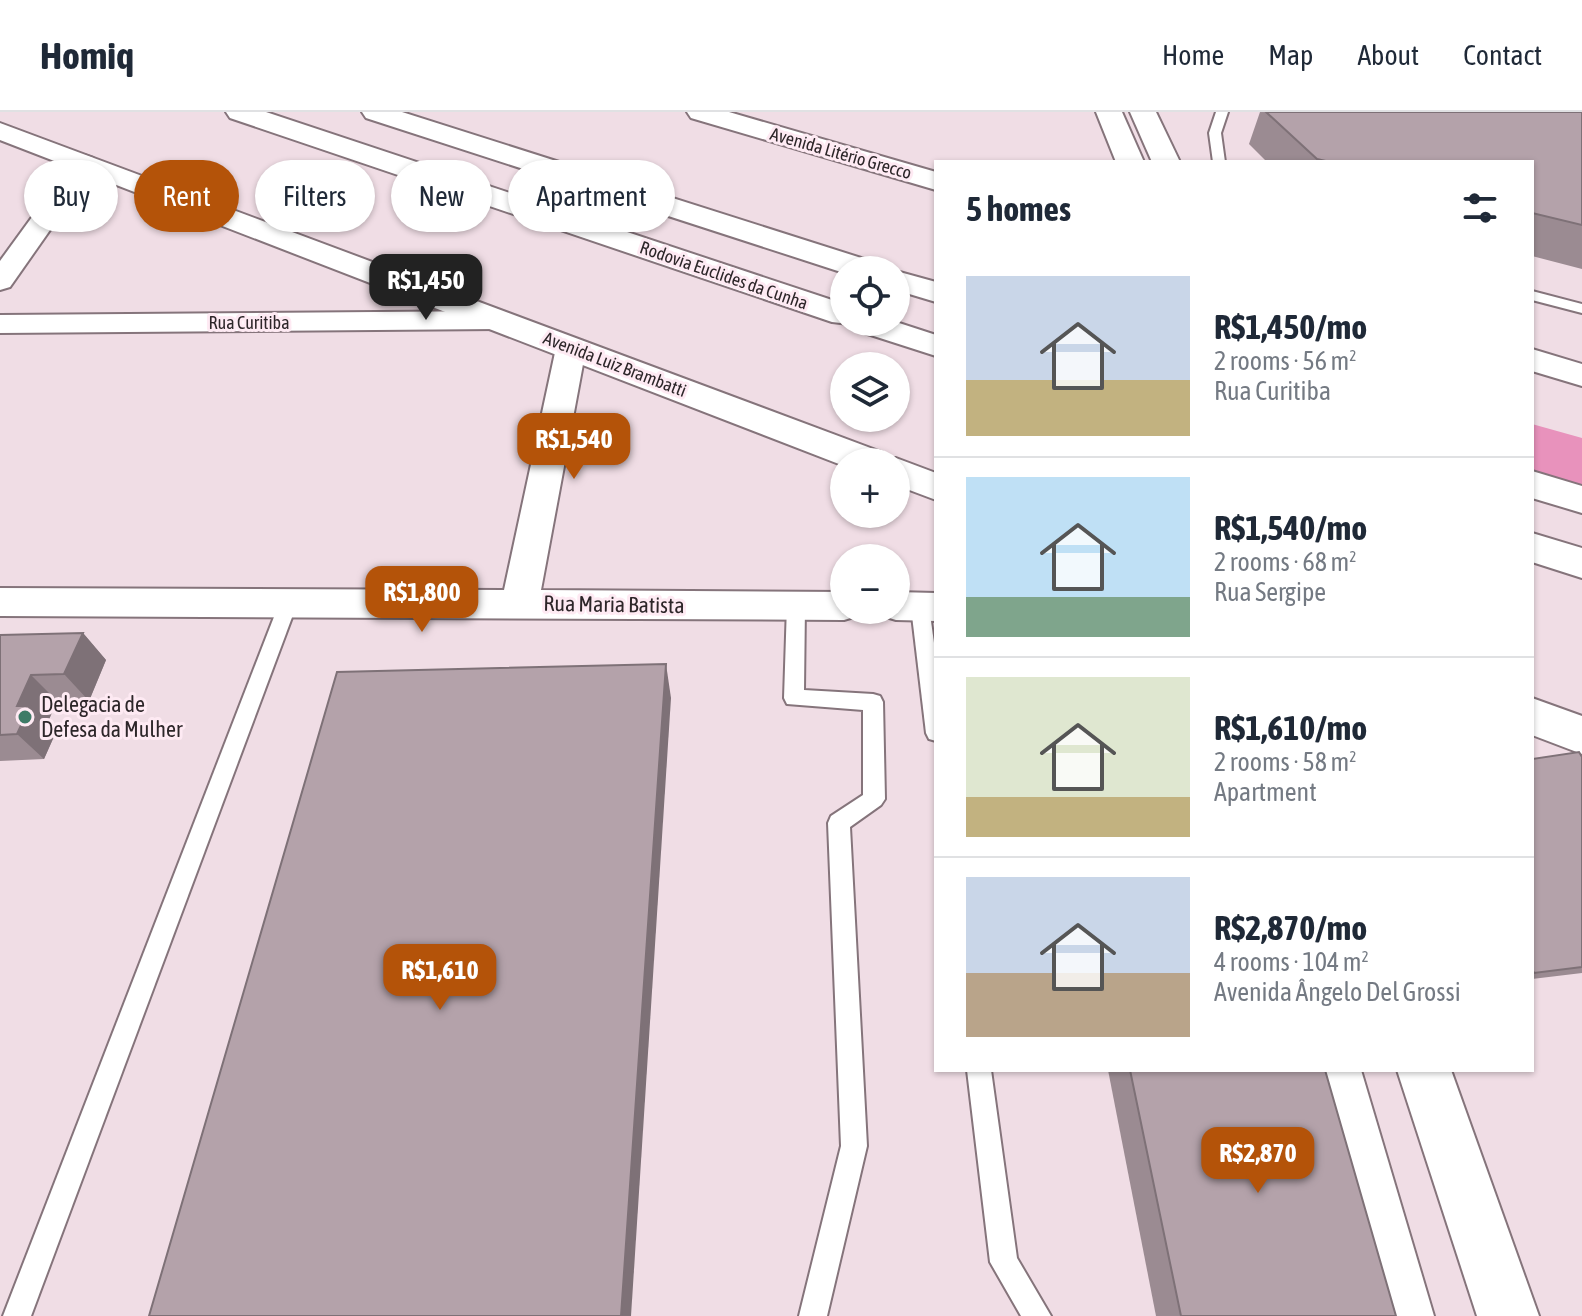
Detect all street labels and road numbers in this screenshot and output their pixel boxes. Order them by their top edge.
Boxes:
street label: Avenida Litério Grecco [768,123,914,183]
street label: Rodovia Euclides da Cunha [637,236,811,314]
street label: Rua Curitiba [209,312,290,333]
street label: Avenida Luiz Brambatti [541,327,689,401]
street label: Rua Maria Batista [543,590,685,618]

